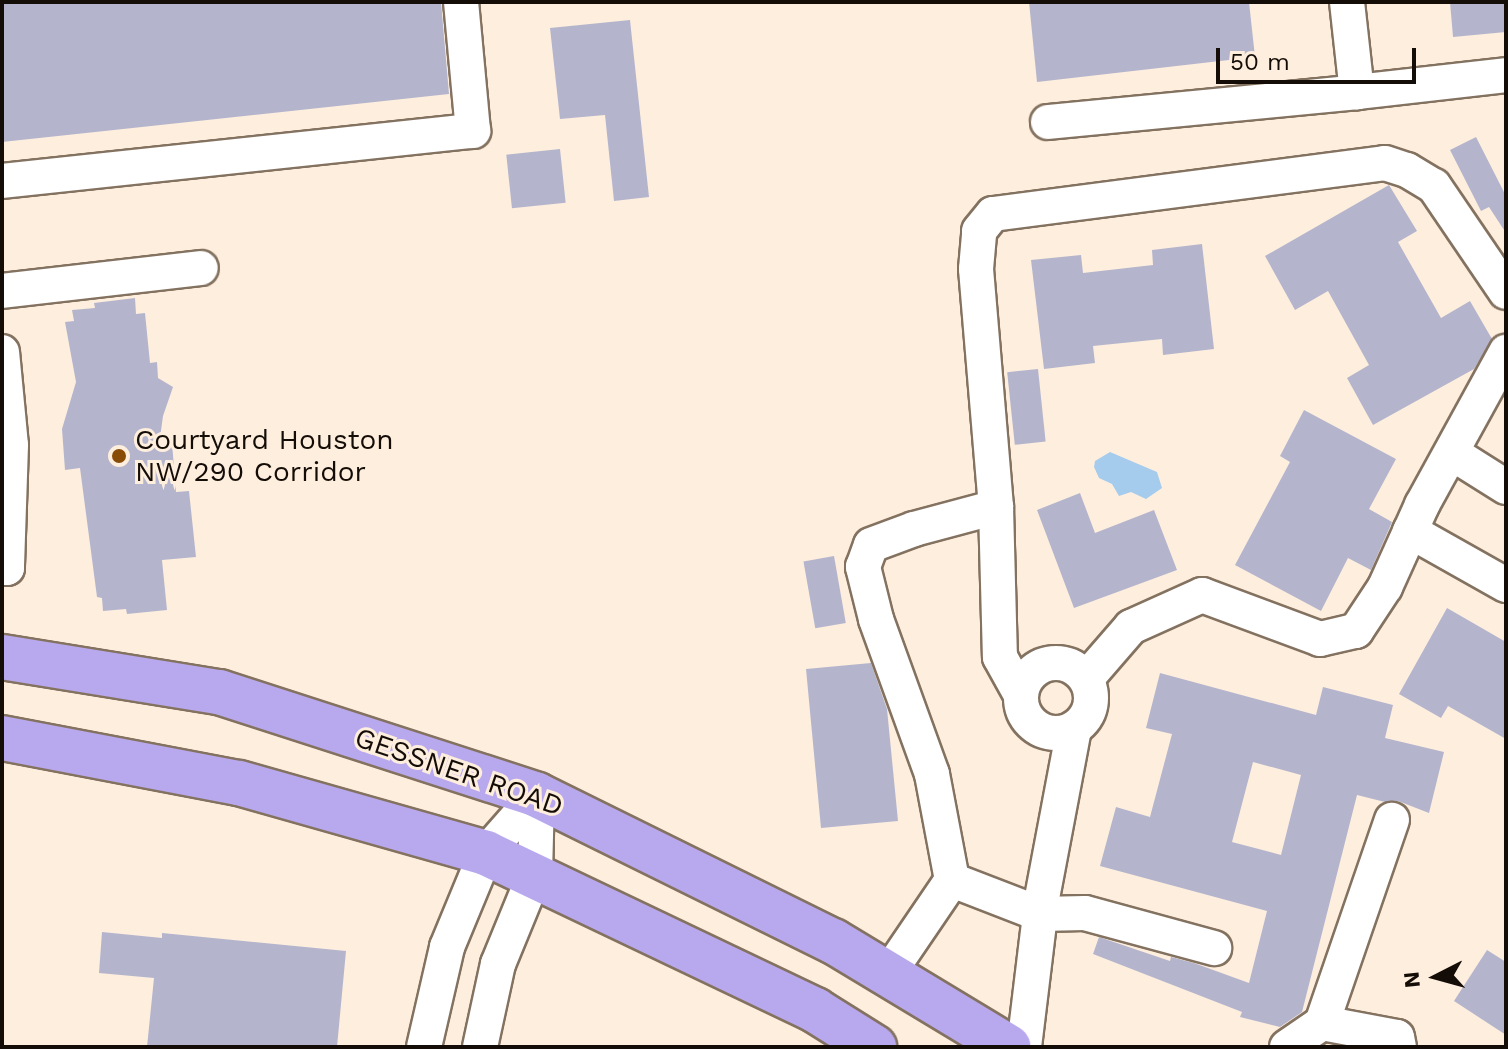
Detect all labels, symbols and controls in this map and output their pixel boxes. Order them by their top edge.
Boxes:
scale bar [1220,32,1420,82]
text: 50 m [1230,48,1290,76]
place label: Courtyard Houston NW/290 Corridor [135,423,394,489]
marker: Courtyard Houston NW/290 Corridor [110,447,128,465]
street label: GESSNER ROAD [350,721,568,823]
north arrow [1396,937,1476,1017]
text: N [1398,970,1425,989]

